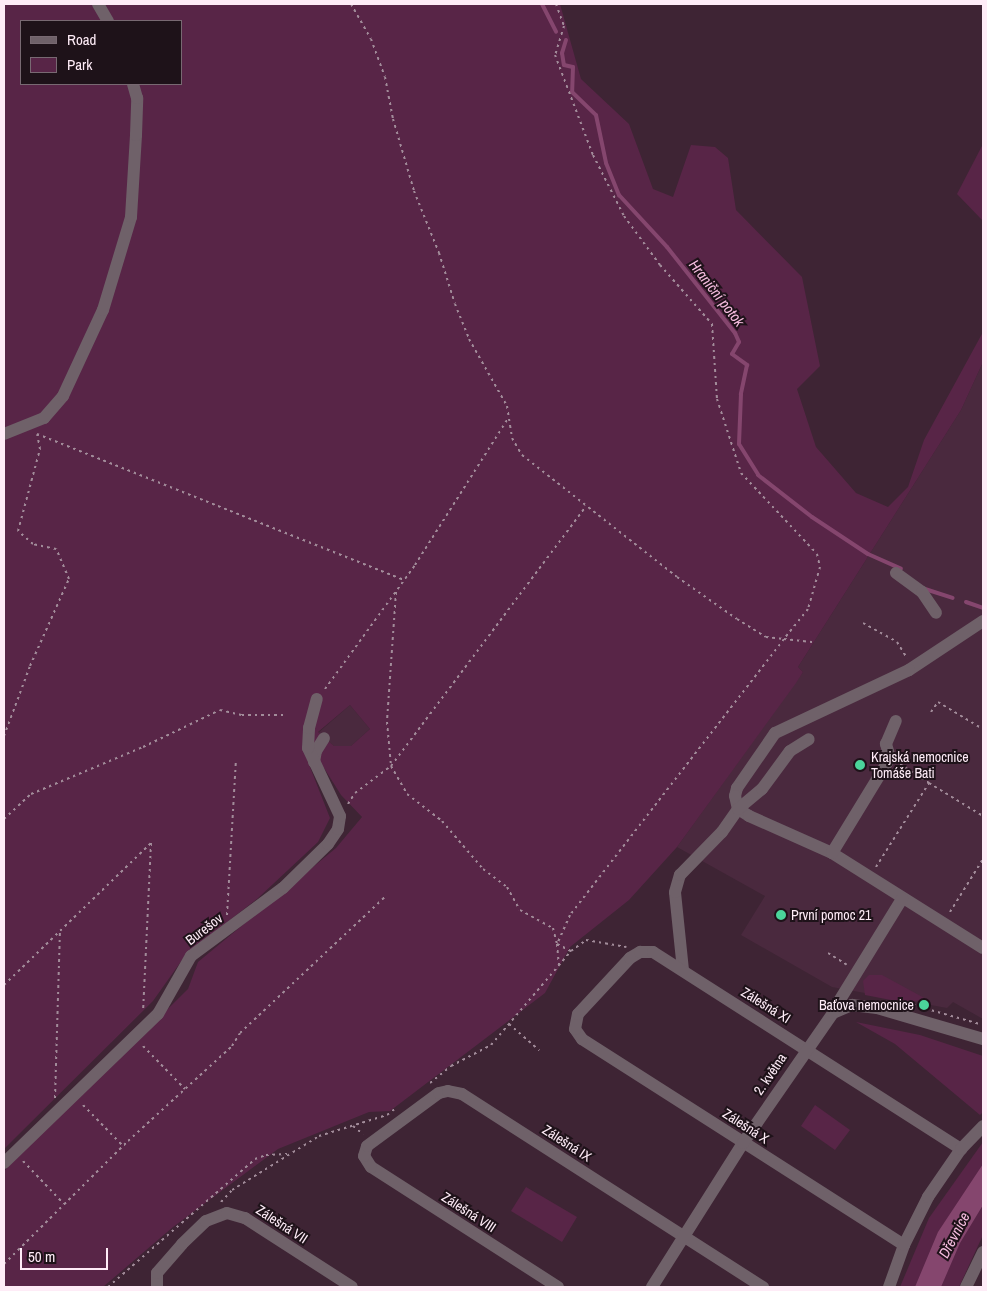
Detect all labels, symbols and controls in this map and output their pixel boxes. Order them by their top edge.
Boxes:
legend [20,20,182,85]
text: Road [67,29,96,50]
text: Park [67,54,92,75]
water label: Hraniční potok [685,256,749,330]
place label: Krajská nemocnice Tomáše Bati [871,749,969,782]
marker: Krajská nemocnice Tomáše Bati [853,758,867,772]
place label: První pomoc 21 [791,907,871,923]
marker: První pomoc 21 [775,909,787,921]
street label: Burešov [182,910,226,948]
street label: Zálešná XI [738,983,794,1027]
place label: Baťova nemocnice [819,997,914,1013]
marker: Baťova nemocnice [918,999,930,1011]
street label: 2. května [750,1050,790,1098]
street label: Zálešná X [720,1105,772,1147]
street label: Zálešná IX [539,1121,595,1165]
street label: Zálešná VIII [439,1188,499,1236]
street label: Zálešná VII [253,1201,311,1247]
water label: Dřevnice [935,1209,973,1261]
scale bar [22,1238,110,1270]
text: 50 m [28,1246,55,1267]

